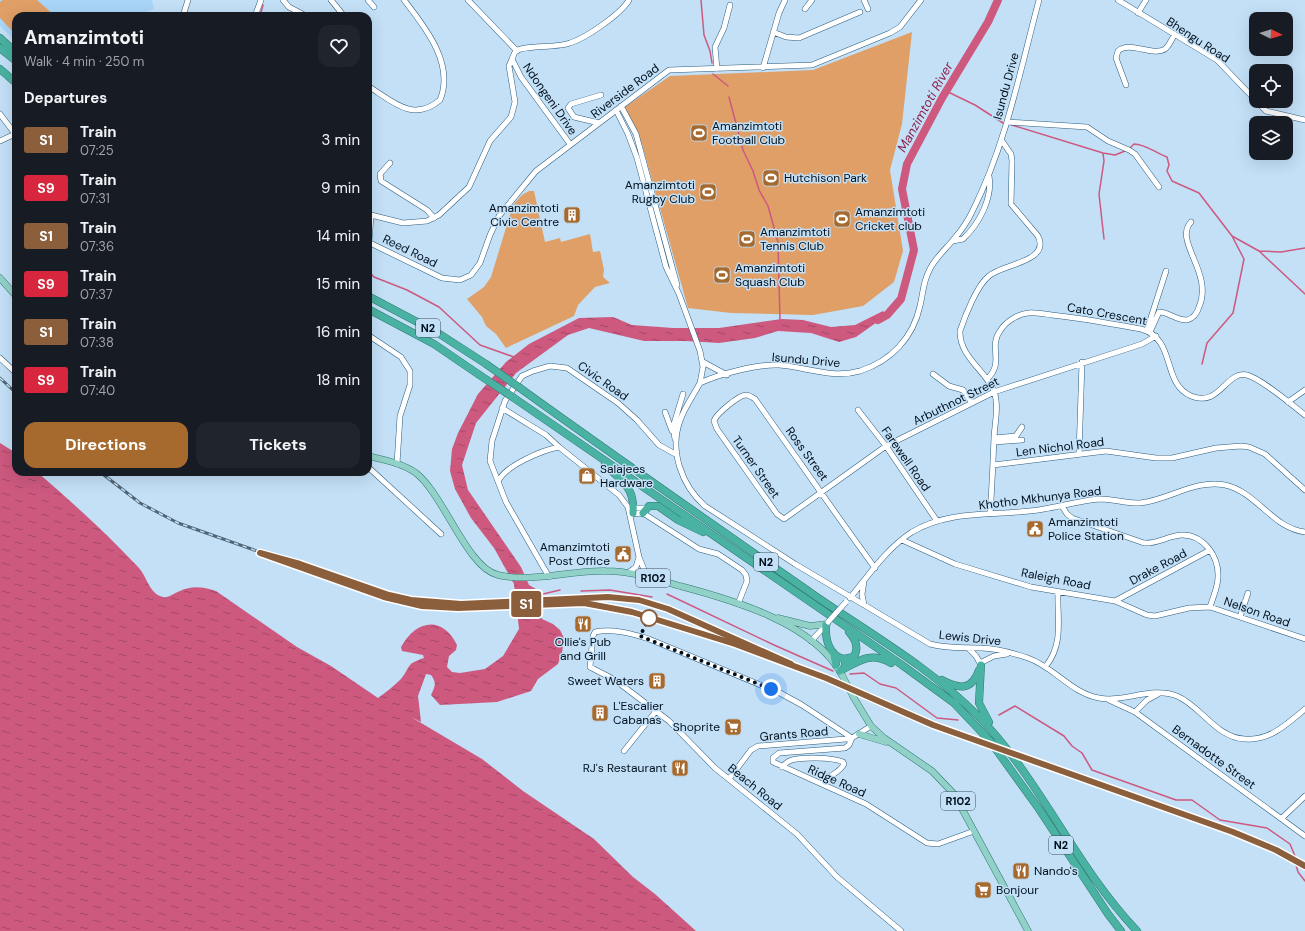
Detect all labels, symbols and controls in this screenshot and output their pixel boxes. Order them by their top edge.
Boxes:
north arrow [1249,12,1293,56]
map controls [1249,12,1293,160]
street label: Bhengu Road [1163,14,1233,66]
text: Amanzimtoti [24,25,144,50]
button: heart [318,25,360,67]
street label: Isundu Drive [989,51,1023,121]
text: Walk · 4 min · 250 m [24,53,144,70]
water label: Manzimtoti River [893,58,957,155]
street label: Ndongeni Drive [519,60,581,138]
street label: Riverside Road [588,60,662,122]
button: locate [1249,64,1293,108]
text: Departures [24,88,107,108]
button: layers [1249,116,1293,160]
place label: Amanzimtoti Football Club [712,118,785,148]
text: Train [80,122,117,142]
sports icon: Amanzimtoti Football Club [689,123,709,143]
text: 3 min [322,130,360,150]
text: S1 [39,131,53,149]
text: 07:25 [80,142,114,159]
sports icon: Hutchison Park [761,168,781,188]
text: Train [80,170,117,190]
place label: Hutchison Park [784,170,867,186]
place label: Amanzimtoti Rugby Club [625,177,695,207]
text: 9 min [321,178,360,198]
text: S9 [37,179,55,197]
sports icon: Amanzimtoti Rugby Club [698,182,718,202]
text: 07:31 [80,190,110,207]
place label: Amanzimtoti Civic Centre [489,200,559,230]
place label: Amanzimtoti Cricket club [855,204,925,234]
building icon: Amanzimtoti Civic Centre [562,205,582,225]
sports icon: Amanzimtoti Cricket club [832,209,852,229]
text: Train [80,218,117,238]
place label: Amanzimtoti Tennis Club [760,224,830,254]
text: 14 min [317,226,360,246]
text: S1 [39,227,53,245]
sports icon: Amanzimtoti Tennis Club [737,229,757,249]
street label: Reed Road [380,231,440,271]
text: 07:36 [80,238,114,255]
place label: Amanzimtoti Squash Club [735,260,805,290]
sports icon: Amanzimtoti Squash Club [712,265,732,285]
text: Train [80,266,117,286]
text: 15 min [317,274,360,294]
text: S9 [37,275,55,293]
text: 07:37 [80,286,113,303]
street label: Cato Crescent [1066,299,1148,329]
text: Train [80,314,117,334]
road number: N2 [416,319,440,337]
text: 16 min [316,322,360,342]
text: S1 [39,323,53,341]
text: 07:38 [80,334,114,351]
street label: Isundu Drive [771,349,841,371]
street label: Civic Road [574,358,632,404]
text: Train [80,362,117,382]
text: 18 min [317,370,360,390]
text: S9 [37,371,55,389]
street label: Arbuthnot Street [910,373,1002,429]
text: 07:40 [80,382,115,399]
button: Directions [24,422,188,468]
button: Tickets [196,422,360,468]
street label: Farewell Road [878,423,934,495]
street label: Ross Street [782,424,832,484]
street label: Turner Street [729,433,784,502]
street label: Len Nichol Road [1015,434,1105,460]
place label: Salajees Hardware [600,461,653,491]
shop icon: Salajees Hardware [577,466,597,486]
street label: Khotho Mkhunya Road [978,483,1102,513]
place label: Amanzimtoti Police Station [1048,514,1124,544]
public building icon: Amanzimtoti Police Station [1025,519,1045,539]
place label: Amanzimtoti Post Office [540,539,610,569]
public building icon: Amanzimtoti Post Office [613,544,633,564]
street label: Drake Road [1127,545,1189,589]
road number: N2 [754,553,778,571]
street label: Raleigh Road [1020,564,1092,594]
road number: R102 [636,569,670,587]
line badge: S1 [508,591,544,617]
street label: Nelson Road [1222,593,1292,631]
text: S1 [519,595,533,613]
unlabelled marker [640,609,658,627]
restaurant icon: Ollie's Pub and Grill [573,614,593,634]
street label: Lewis Drive [938,627,1002,649]
place label: Ollie's Pub and Grill [555,634,611,664]
building icon: Sweet Waters [647,671,667,691]
place label: Sweet Waters [568,673,644,689]
your location [761,679,781,699]
place label: L'Escalier Cabanas [613,698,664,728]
building icon: L'Escalier Cabanas [590,703,610,723]
supermarket icon: Shoprite [723,717,743,737]
place label: Shoprite [673,719,720,735]
street label: Bernadotte Street [1169,721,1259,793]
street label: Grants Road [759,723,829,745]
restaurant icon: RJ's Restaurant [670,758,690,778]
place label: RJ's Restaurant [583,760,667,776]
street label: Beach Road [725,760,785,814]
street label: Ridge Road [805,761,869,801]
road number: R102 [941,792,975,810]
road number: N2 [1049,836,1073,854]
restaurant icon: Nando's [1011,861,1031,881]
place label: Nando's [1034,863,1078,879]
supermarket icon: Bonjour [973,880,993,900]
place label: Bonjour [996,882,1039,898]

